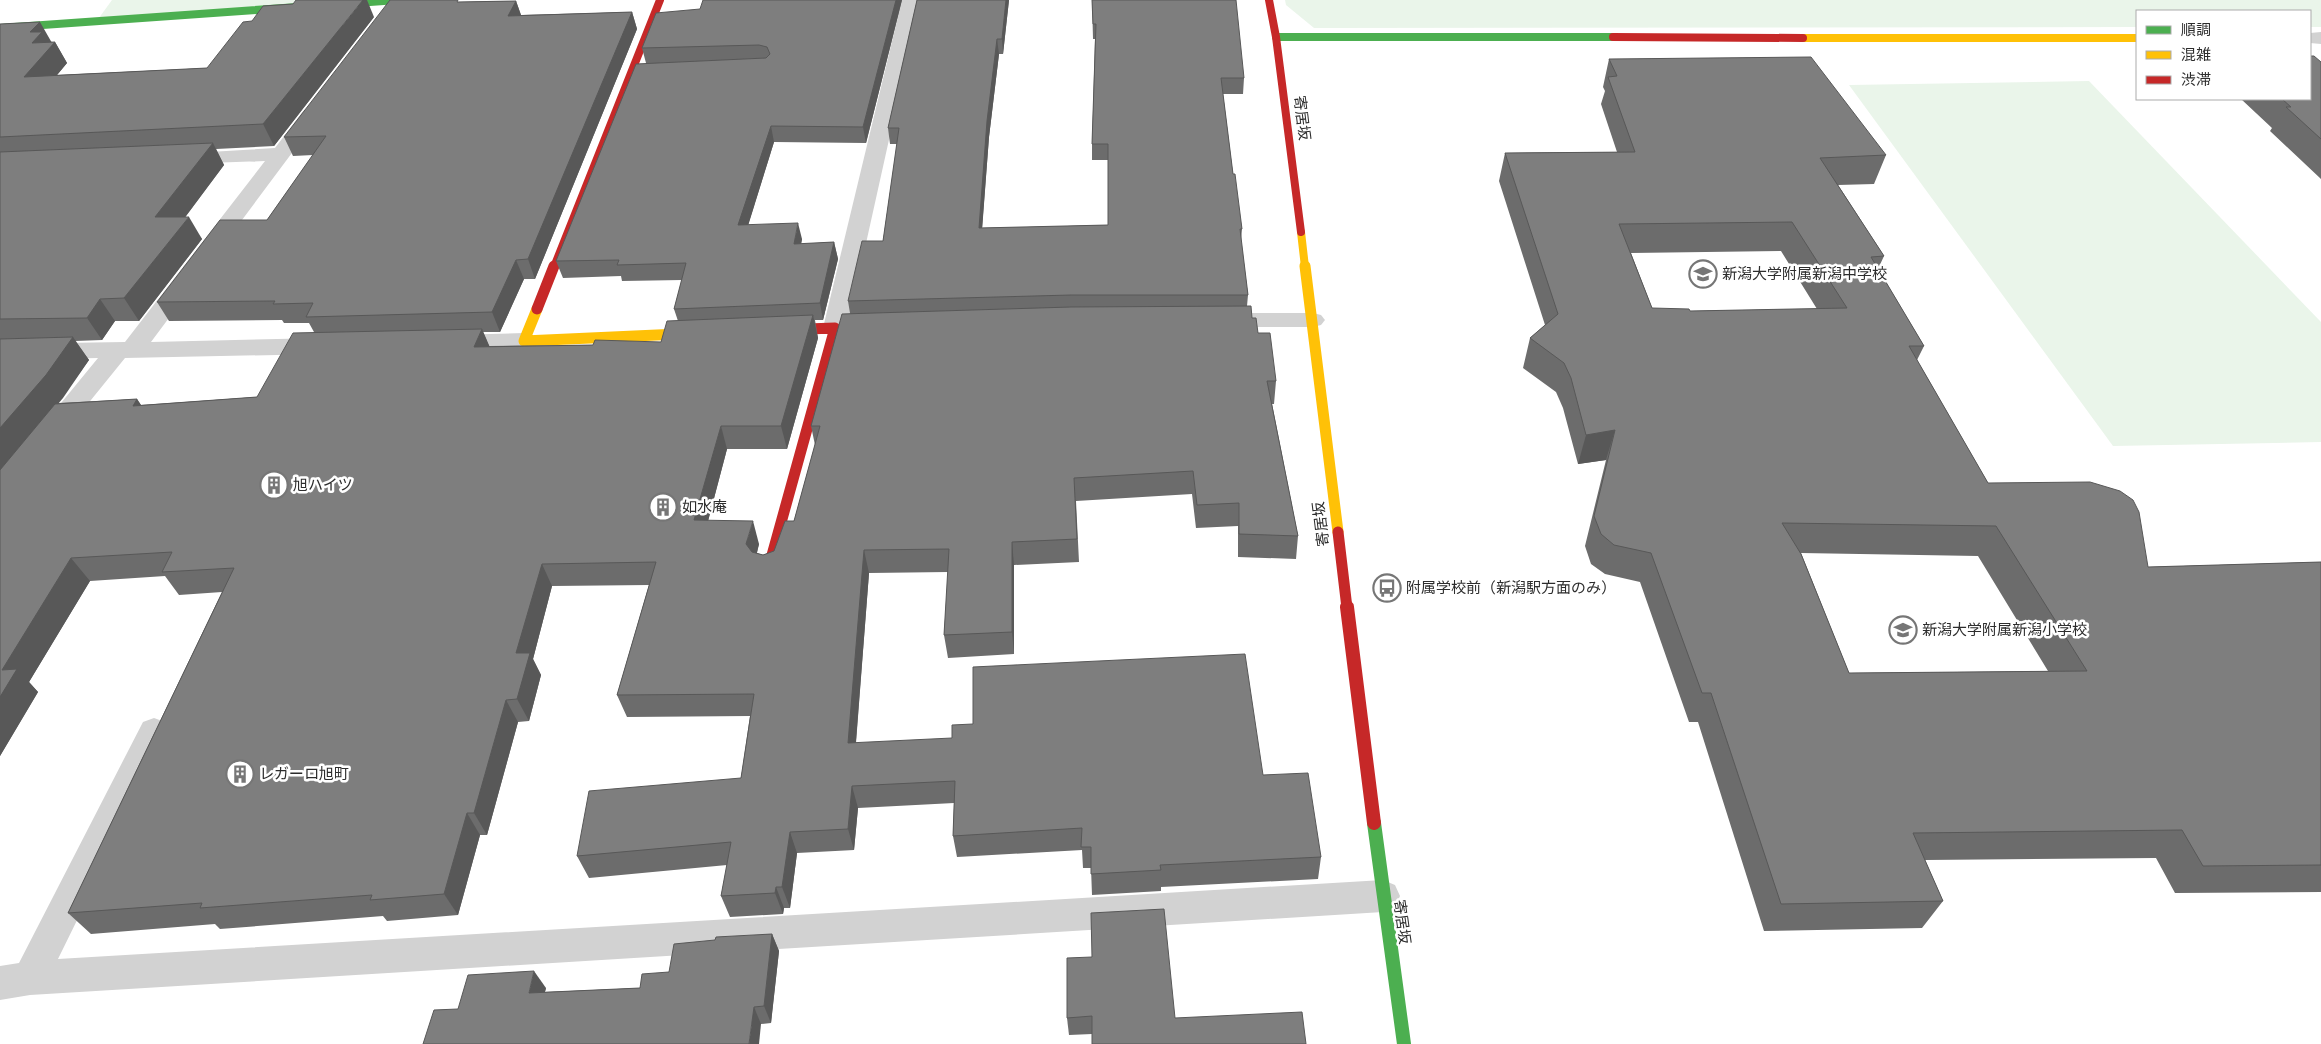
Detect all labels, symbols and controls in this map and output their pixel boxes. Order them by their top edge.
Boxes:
legend [2136,10,2311,100]
text: 順調 [2181,21,2211,39]
text: 混雑 [2181,46,2211,64]
text: 渋滞 [2181,71,2211,89]
street label: 寄居坂 [1290,95,1314,141]
school or university icon: 新潟大学附属新潟中学校 [1688,259,1718,289]
place label: 新潟大学附属新潟中学校 [1722,265,1887,283]
building icon: 旭ハイツ [259,470,289,500]
place label: 旭ハイツ [293,476,353,494]
building icon: 如水庵 [648,492,678,522]
place label: 如水庵 [682,498,727,516]
street label: 寄居坂 [1309,501,1333,547]
bus stop icon: 附属学校前（新潟駅方面のみ） [1372,573,1402,603]
place label: 附属学校前（新潟駅方面のみ） [1406,579,1616,597]
school or university icon: 新潟大学附属新潟小学校 [1888,615,1918,645]
place label: 新潟大学附属新潟小学校 [1922,621,2087,639]
building icon: レガーロ旭町 [225,759,255,789]
place label: レガーロ旭町 [259,765,349,783]
street label: 寄居坂 [1390,898,1414,946]

